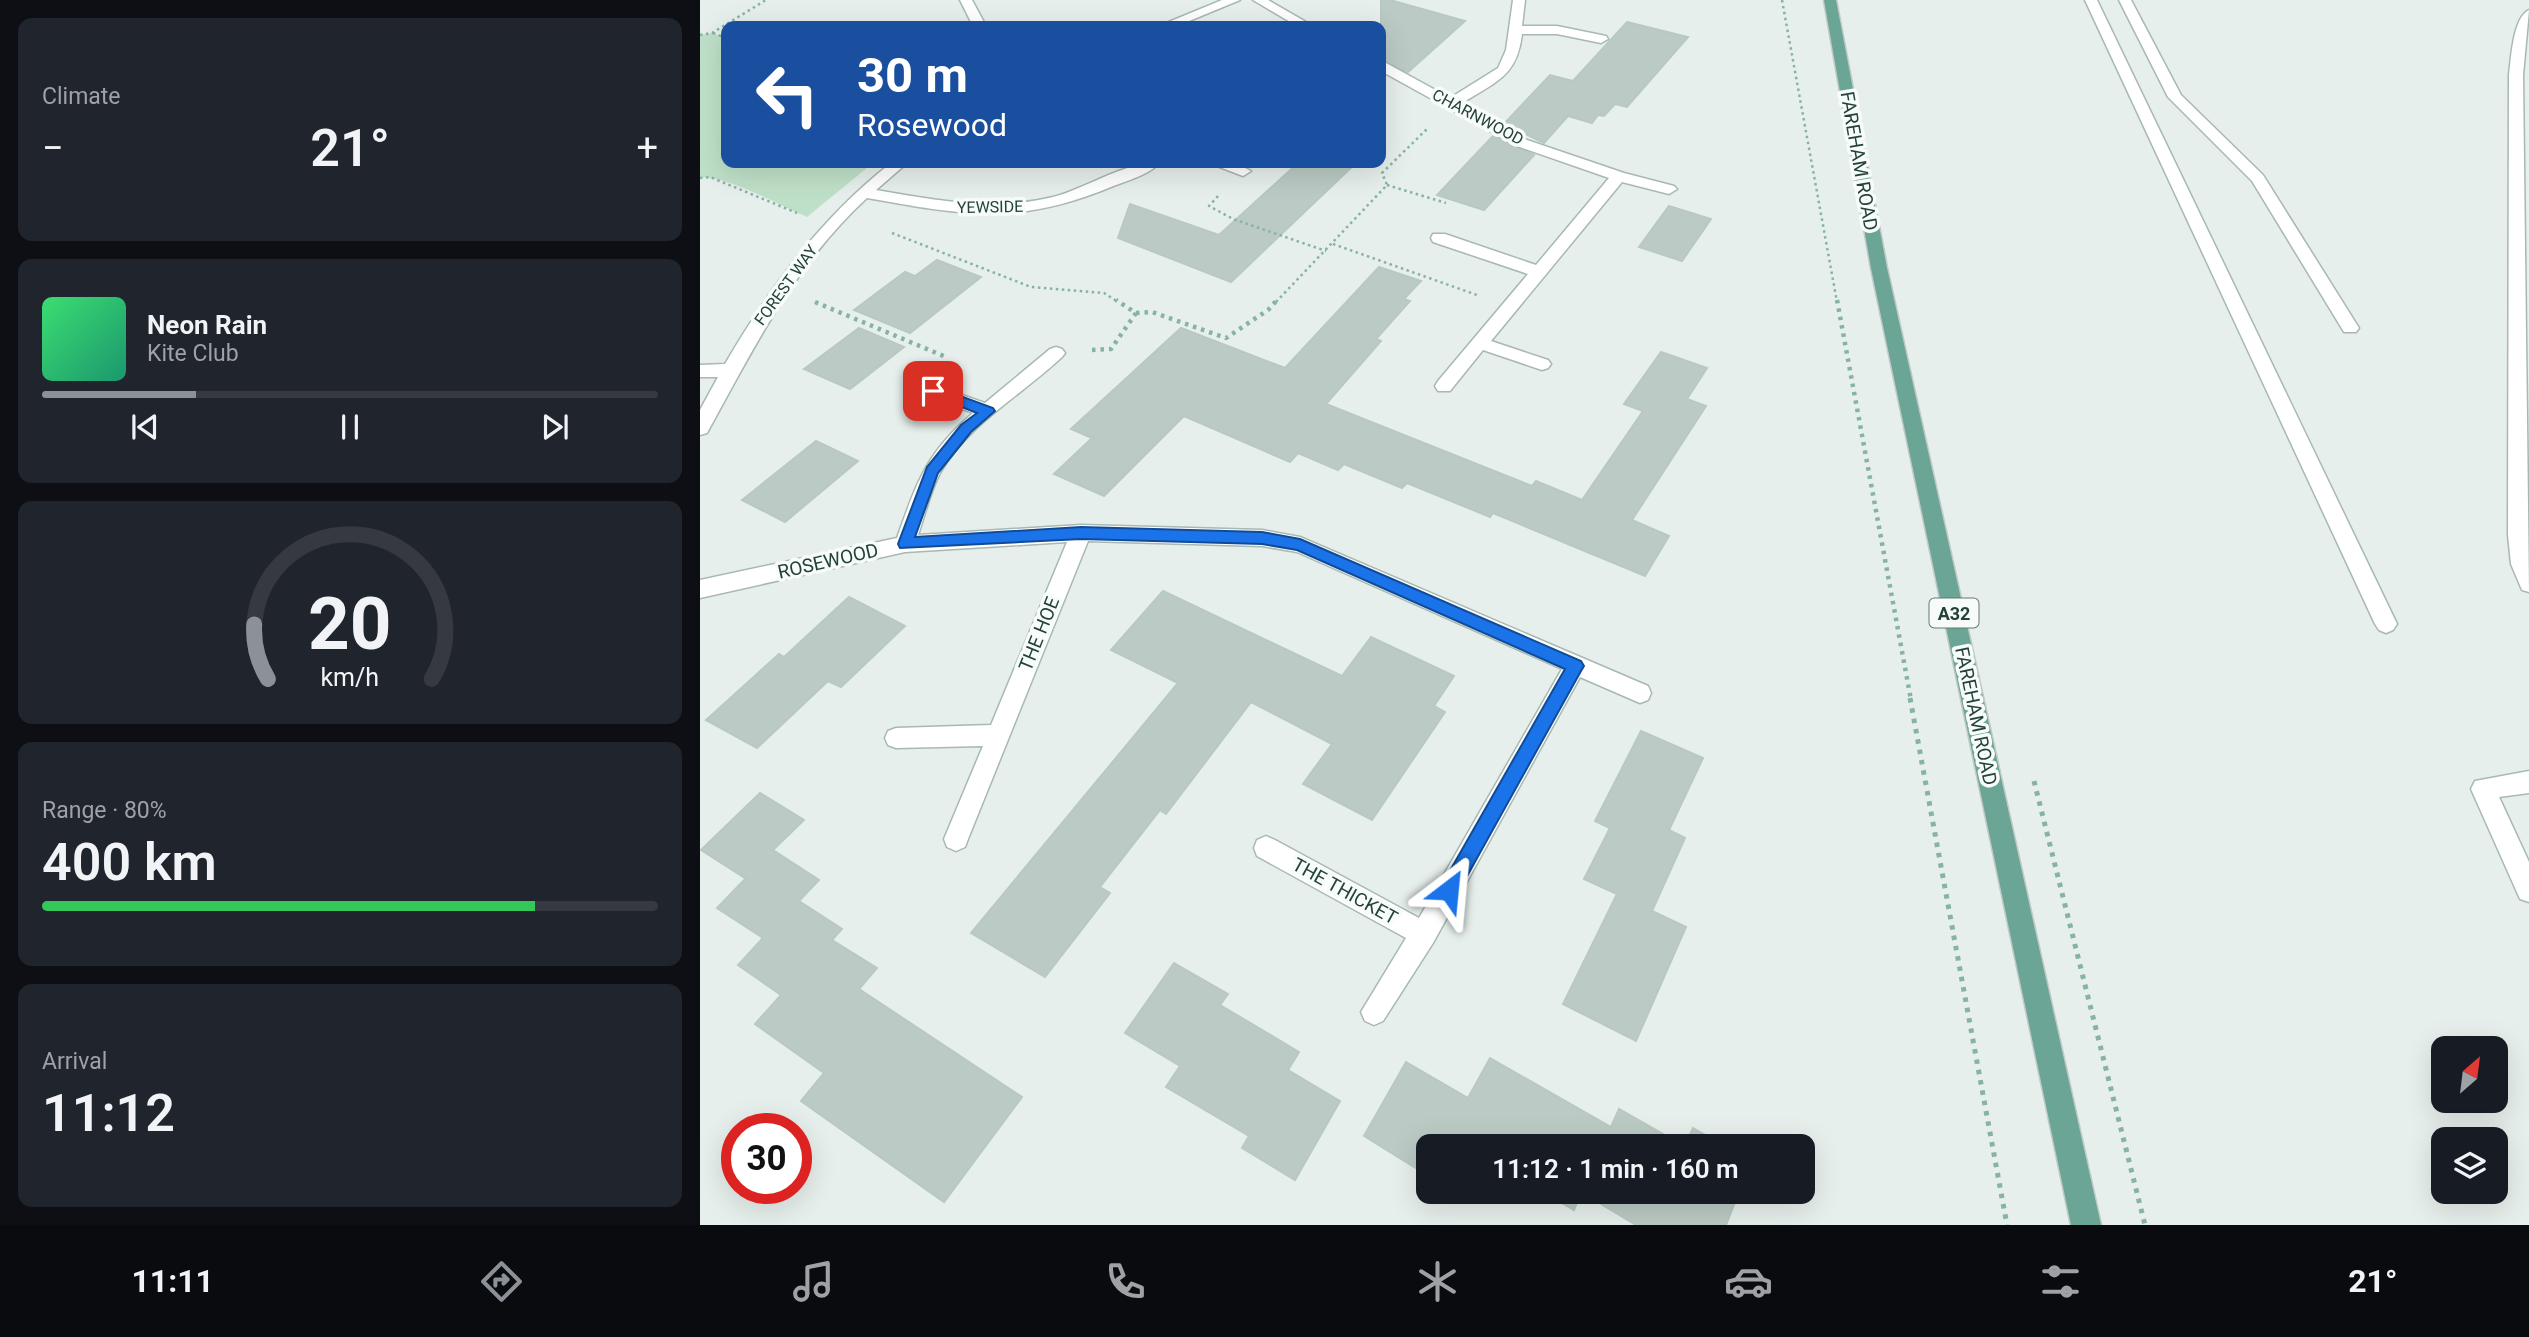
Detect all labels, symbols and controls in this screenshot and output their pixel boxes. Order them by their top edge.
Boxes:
text: 30 m [857,47,968,104]
icon: left [742,49,833,140]
text: Climate [42,83,121,110]
street label: CHARNWOOD [1429,85,1527,149]
street label: FAREHAM ROAD [1835,90,1883,232]
text: Rosewood [857,106,1007,144]
text: 21° [310,118,390,179]
text: − [42,126,64,170]
text: + [636,126,658,170]
street label: YEWSIDE [957,197,1023,217]
street label: FOREST WAY [750,241,822,329]
text: Neon Rain [147,310,267,340]
text: Kite Club [147,340,239,367]
pin [903,361,963,421]
icon: arrive [914,372,952,410]
icon: previous [126,408,164,446]
icon: pause [331,408,369,446]
icon: next [536,408,574,446]
street label: ROSEWOOD [776,538,880,584]
text: 20 [308,581,392,667]
street label: THE HOE [1014,593,1064,674]
road number: A32 [1930,598,1978,628]
street label: FAREHAM ROAD [1950,645,2002,787]
text: km/h [321,662,379,691]
text: Range · 80% [42,797,167,824]
text: 400 km [42,832,217,893]
street label: THE THICKET [1288,853,1402,929]
position arrow [1412,853,1486,927]
north arrow [2431,1036,2508,1113]
map controls [2431,1036,2508,1204]
text: Arrival [42,1048,107,1075]
text: 11:12 [42,1083,175,1144]
speed limit sign: 30 [721,1113,812,1204]
button: layers [2431,1127,2508,1204]
text: 11:12 · 1 min · 160 m [1492,1154,1739,1184]
icon: directions [477,1257,526,1306]
icon: music [789,1257,838,1306]
icon: phone [1101,1257,1150,1306]
icon: climate [1413,1257,1462,1306]
icon: car [1724,1257,1773,1306]
icon: filters [2036,1257,2085,1306]
text: 11:11 [131,1262,214,1300]
text: 21° [2348,1262,2397,1300]

